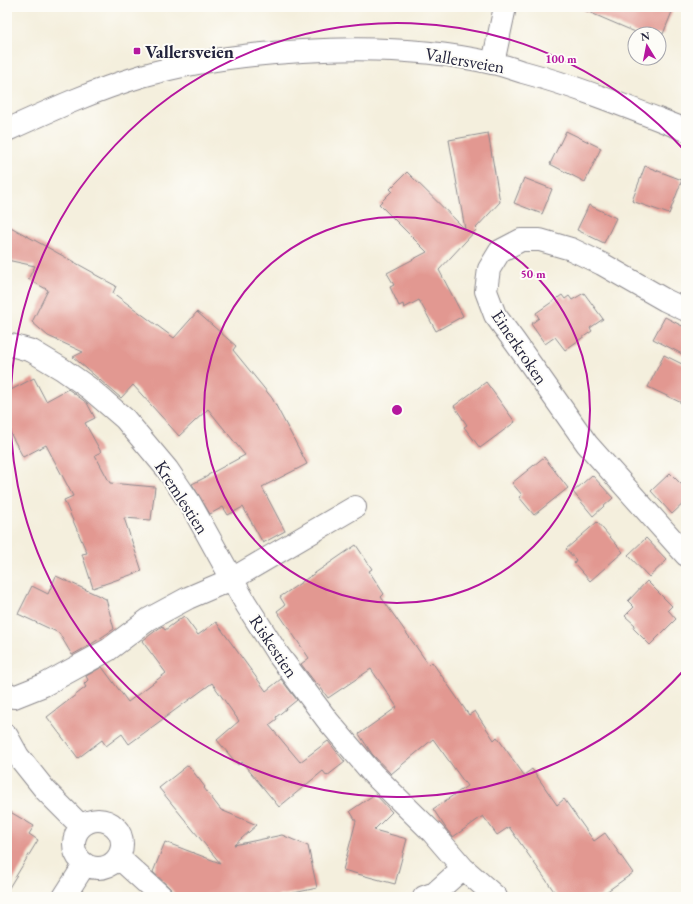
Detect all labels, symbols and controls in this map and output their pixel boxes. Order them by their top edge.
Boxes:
north arrow [627,26,667,66]
text: N [640,28,651,44]
place label: Vallersveien [145,40,234,63]
street label: Vallersveien [423,42,507,78]
marker: Vallersveien [132,46,142,56]
text: 100 m [545,51,577,67]
text: 50 m [520,266,546,282]
street label: Einerkroken [487,305,554,389]
centre of rings [390,403,404,417]
street label: Kremlestien [150,456,215,538]
street label: Riskestien [245,610,304,682]

